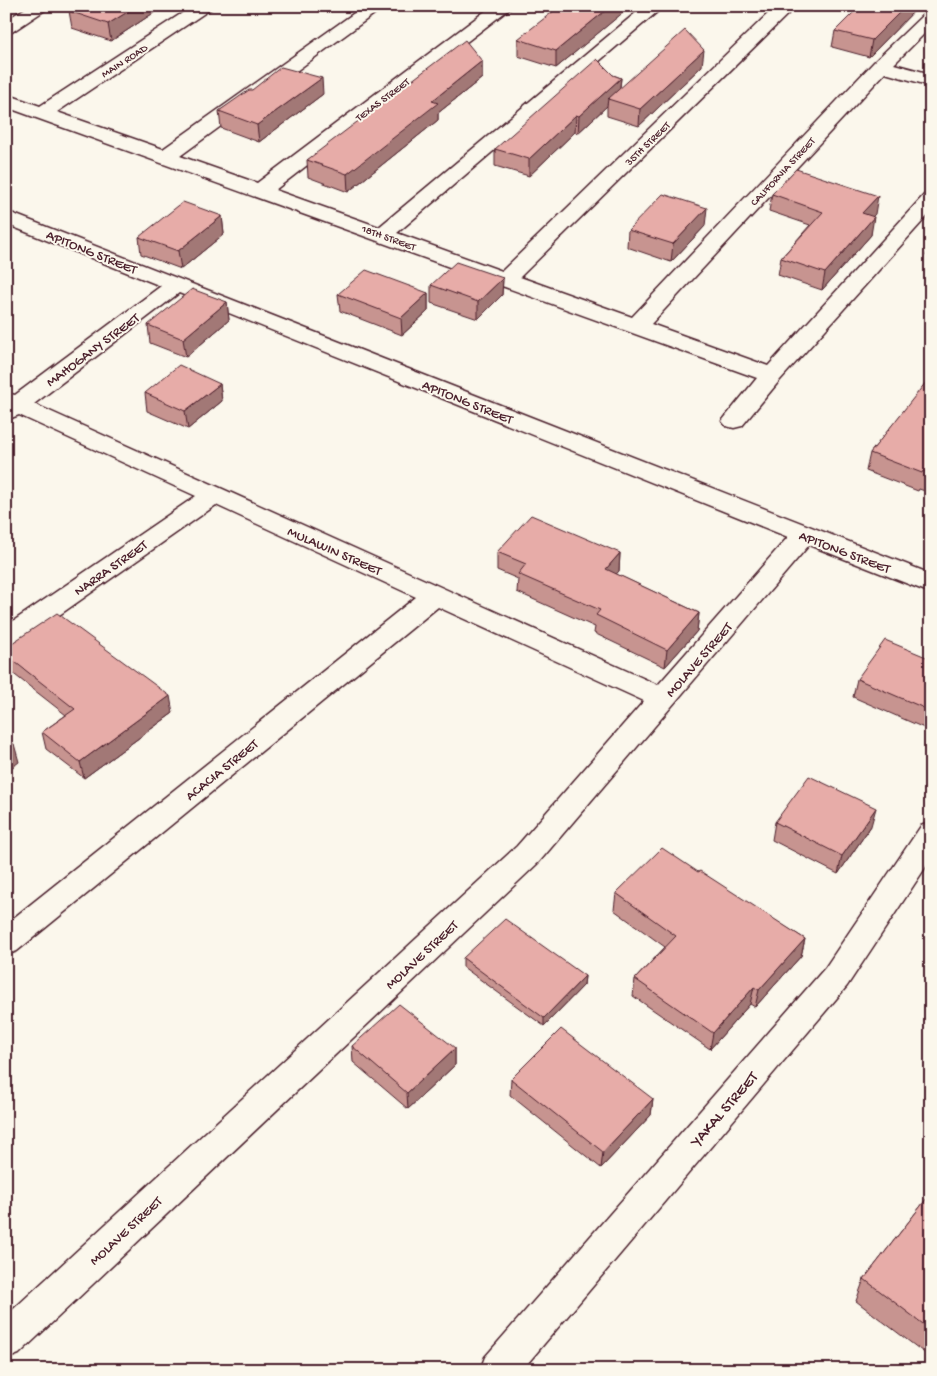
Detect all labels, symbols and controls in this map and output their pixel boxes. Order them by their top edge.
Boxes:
street label: MAIN ROAD [100,42,151,81]
street label: TEXAS STREET [353,76,413,125]
street label: 35TH STREET [623,120,674,169]
street label: CALIFORNIA STREET [749,135,819,209]
street label: 18TH STREET [359,223,418,254]
street label: APITONG STREET [43,227,140,280]
street label: MAHOGANY STREET [43,310,144,392]
street label: APITONG STREET [419,377,516,430]
street label: MULAWIN STREET [284,524,384,581]
street label: APITONG STREET [796,528,893,579]
street label: NARRA STREET [71,537,152,601]
street label: MOLAVE STREET [663,619,737,701]
street label: ACACIA STREET [183,736,263,805]
street label: MOLAVE STREET [383,917,463,994]
street label: YAKAL STREET [687,1068,764,1153]
street label: MOLAVE STREET [87,1193,167,1270]

